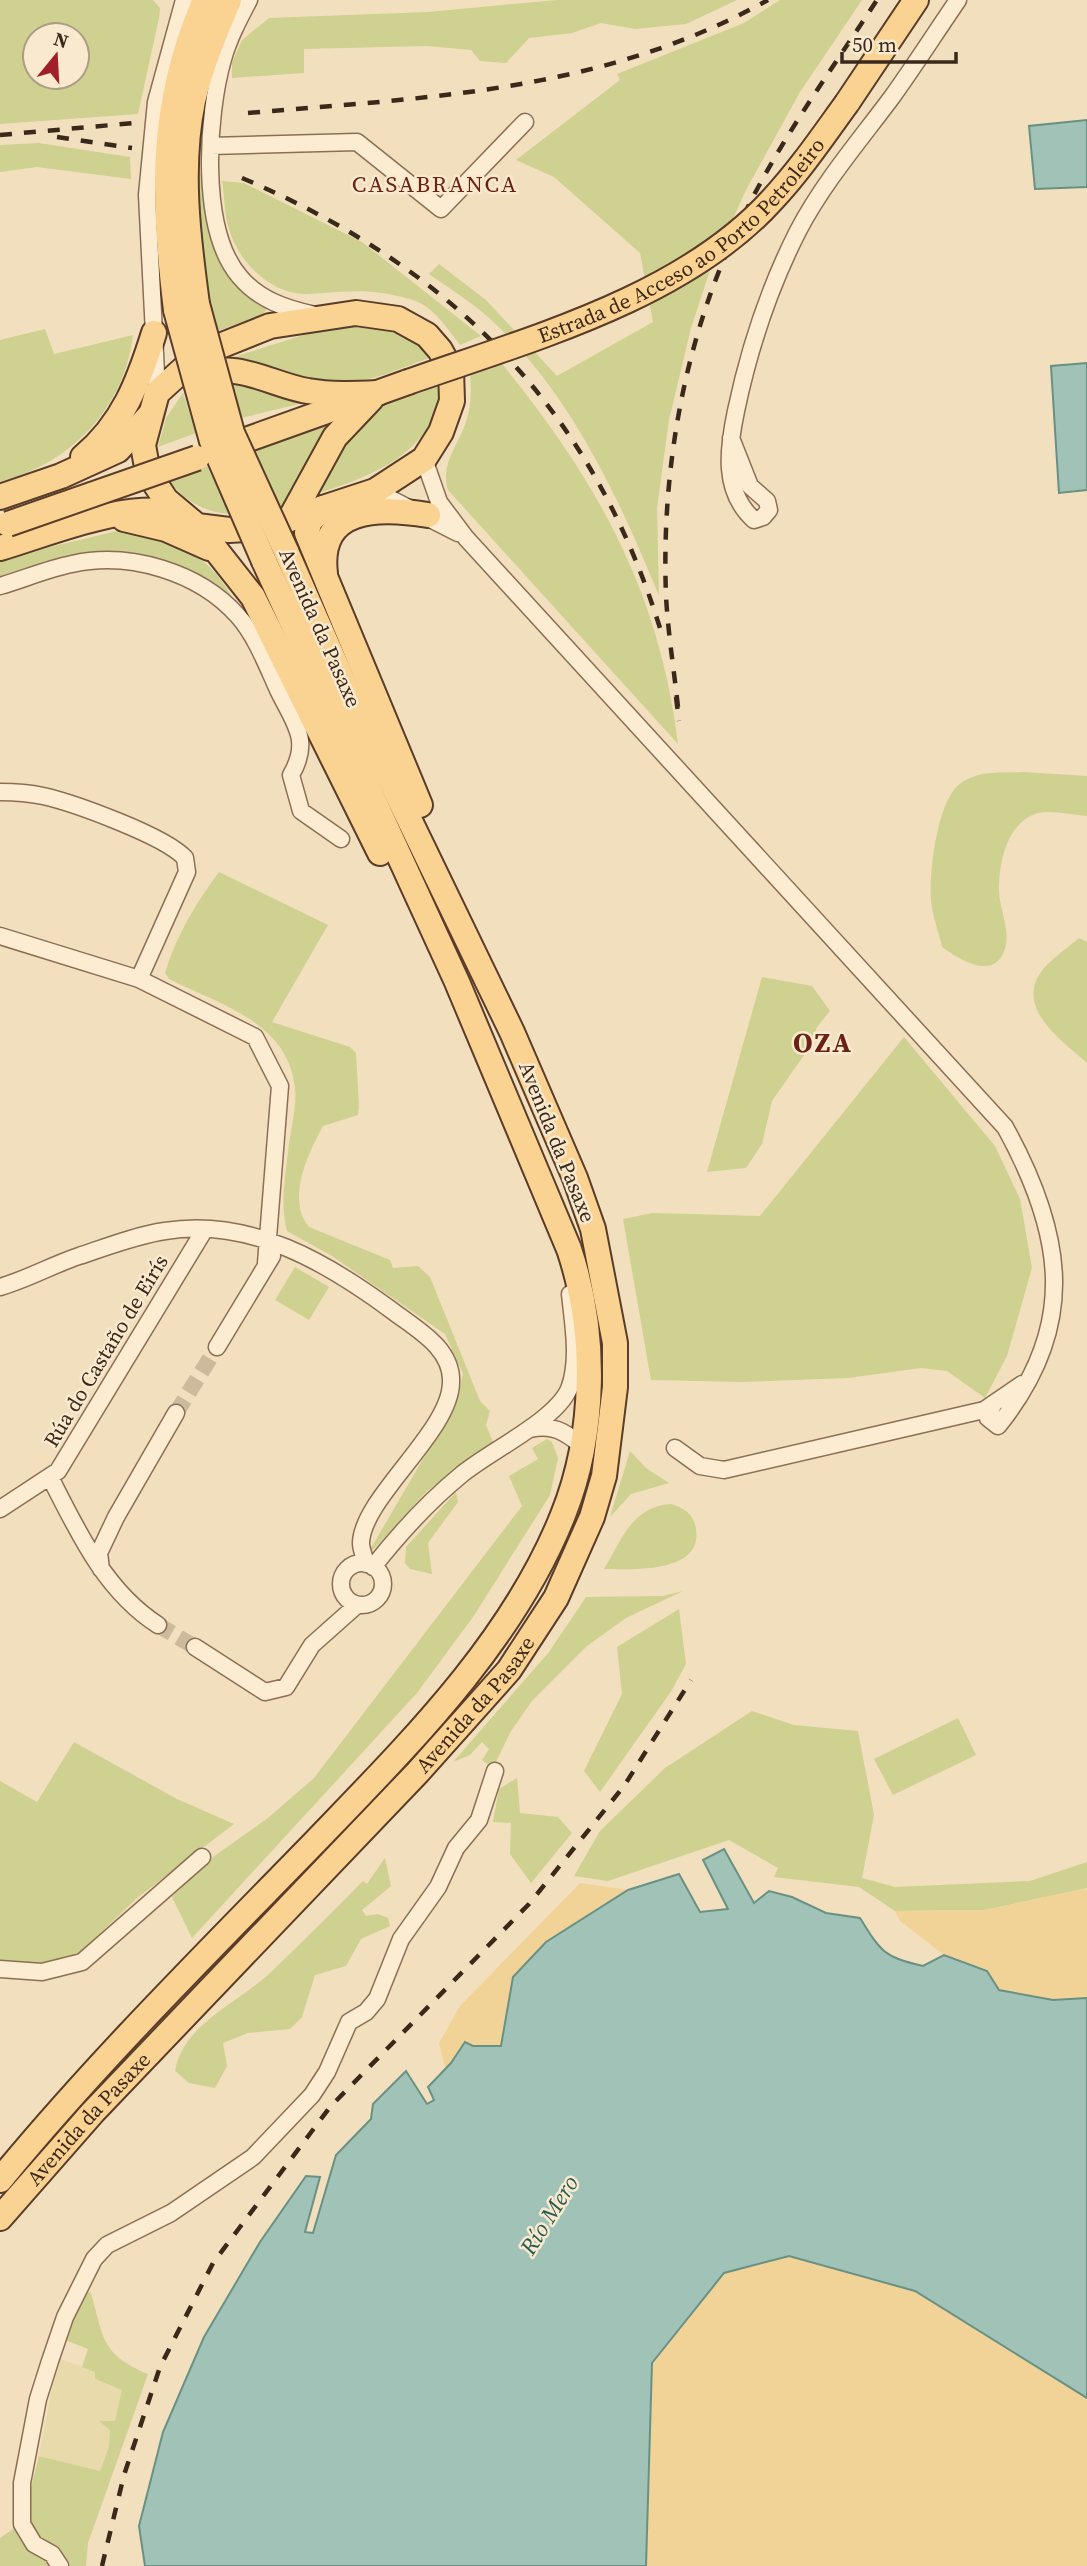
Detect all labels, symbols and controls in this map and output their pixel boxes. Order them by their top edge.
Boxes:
north arrow [21,21,91,91]
scale bar [842,21,956,65]
text: N [51,25,72,54]
text: 50 m [852,30,897,59]
street label: Estrada de Acceso ao Porto Petroleiro [533,132,831,350]
district label: CASABRANCA [352,168,518,200]
street label: Avenida da Pasaxe [272,544,369,712]
district label: OZA [793,1023,853,1061]
street label: Avenida da Pasaxe [512,1057,603,1227]
street label: Rúa do Castaño de Eirís [37,1249,175,1452]
street label: Avenida da Pasaxe [409,1630,541,1779]
street label: Avenida da Pasaxe [20,2045,157,2192]
water label: Río Mero [512,2169,586,2262]

